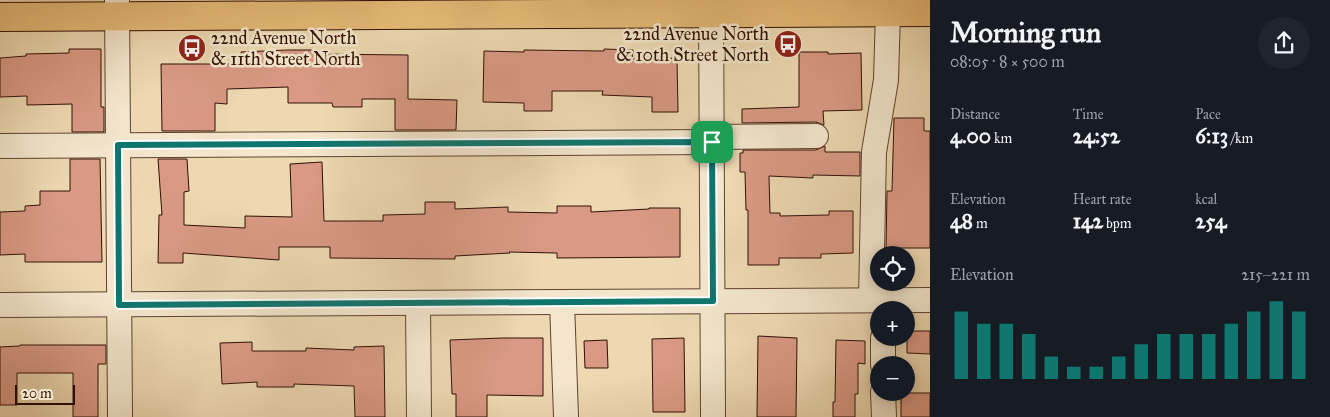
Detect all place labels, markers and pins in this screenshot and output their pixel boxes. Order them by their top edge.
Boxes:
place label: 22nd Avenue North & 10th Street North [616,23,769,66]
place label: 22nd Avenue North & 11th Street North [211,27,360,70]
bus stop icon: 22nd Avenue North & 10th Street North [773,29,803,59]
bus stop icon: 22nd Avenue North & 11th Street North [177,33,207,63]
pin [691,121,733,163]

